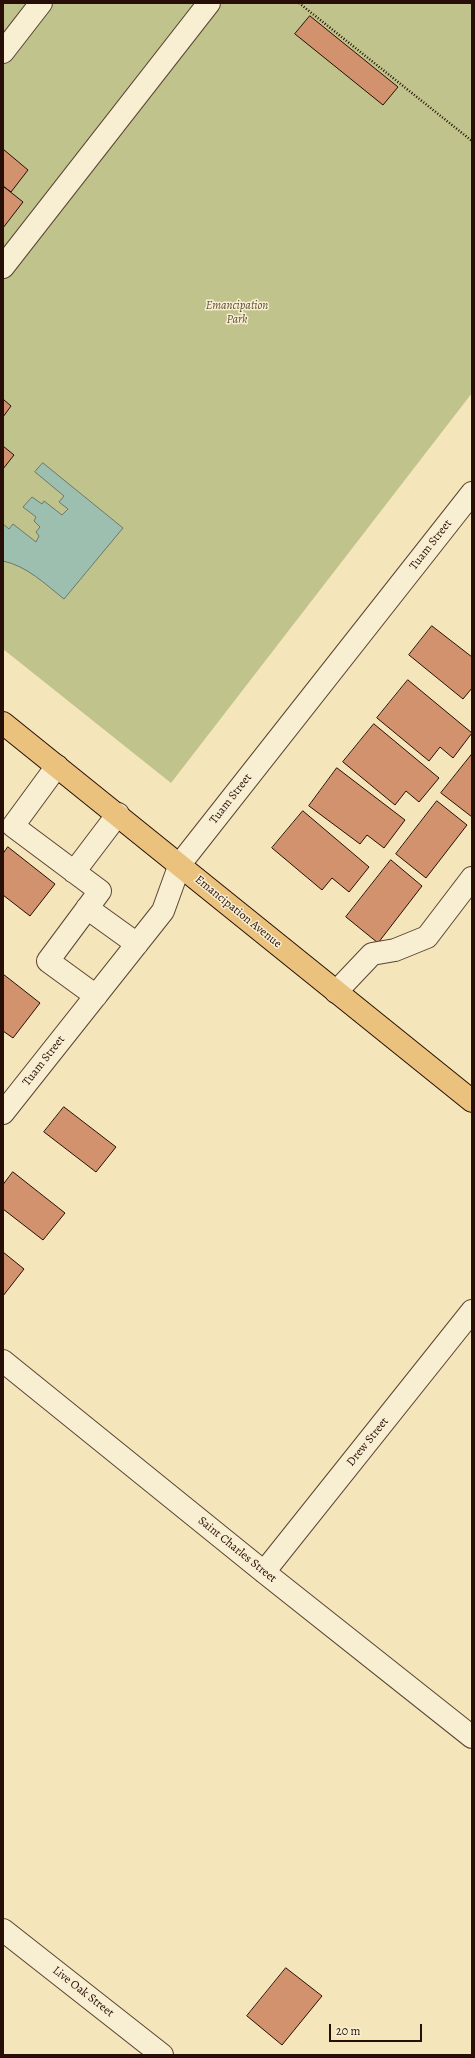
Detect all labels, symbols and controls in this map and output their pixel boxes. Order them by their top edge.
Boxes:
park label: Emancipation Park [206,299,268,327]
street label: Tuam Street [407,517,455,573]
street label: Tuam Street [207,771,255,827]
street label: Emancipation Avenue [192,873,284,951]
street label: Tuam Street [20,1033,68,1089]
street label: Drew Street [344,1415,392,1469]
street label: Saint Charles Street [195,1514,279,1586]
street label: Live Oak Street [49,1964,117,2020]
scale bar [331,2016,424,2042]
text: 20 m [336,2023,360,2039]

